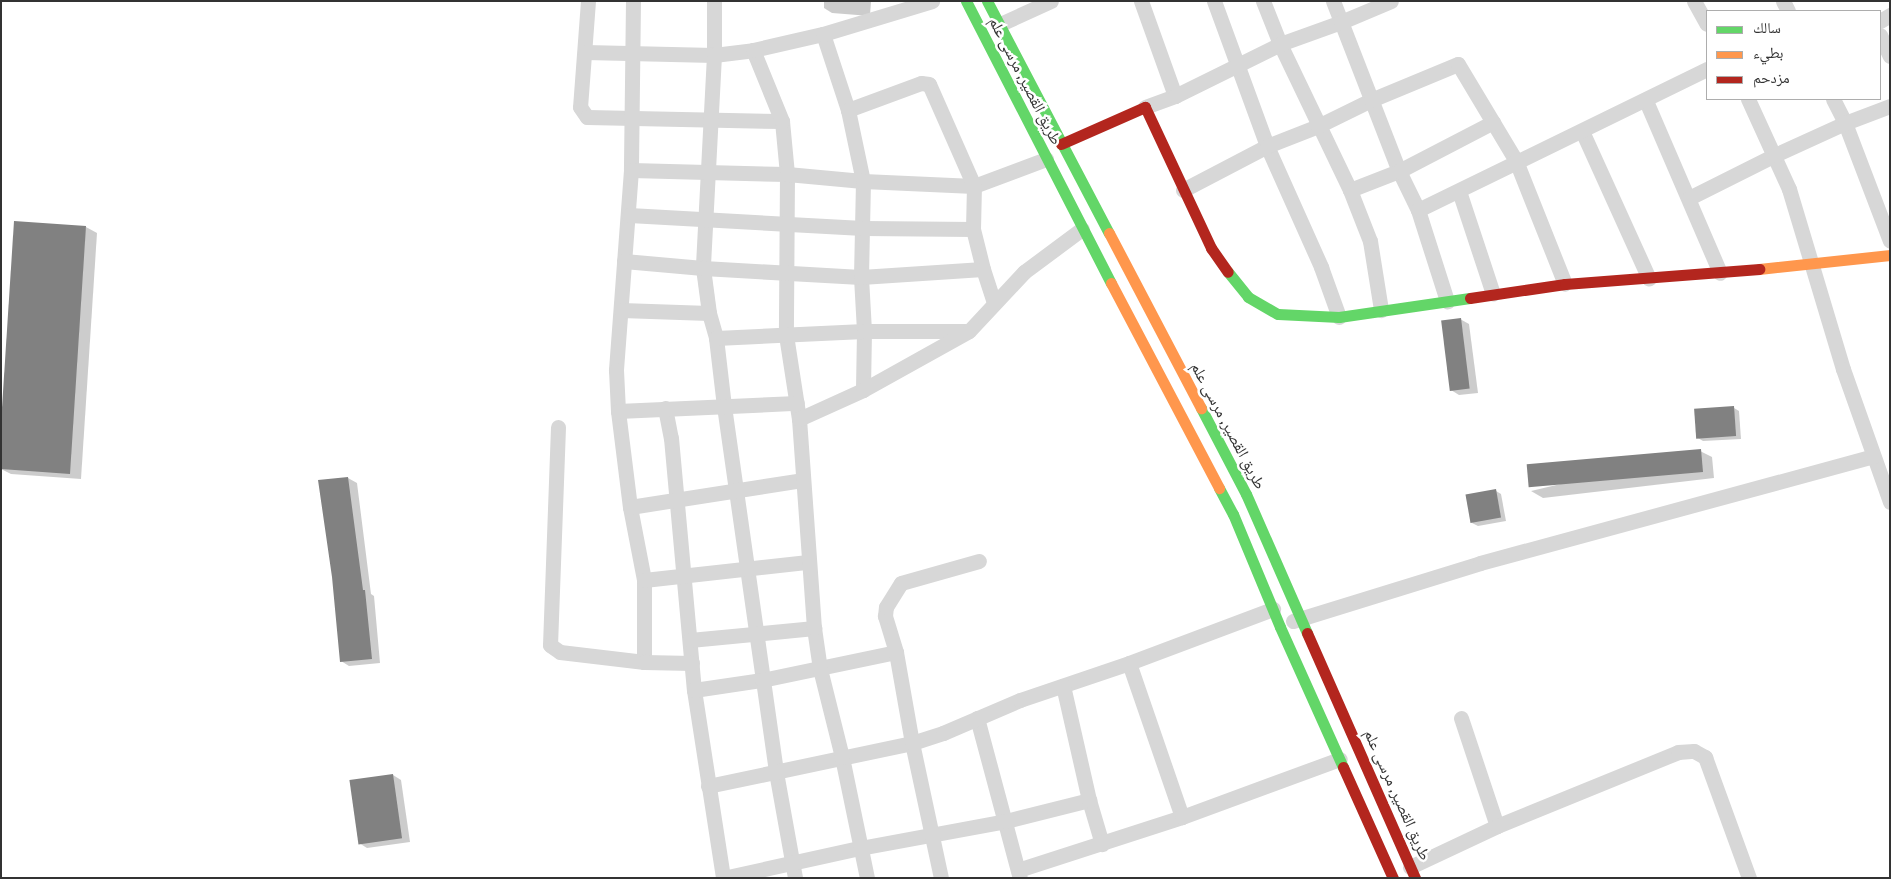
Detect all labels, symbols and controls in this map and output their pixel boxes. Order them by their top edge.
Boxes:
legend [1706,10,1881,100]
street label: طريق القصير, مرسى علم [984,14,1066,148]
text: سالك [1753,19,1781,37]
text: بطيء [1753,44,1783,62]
text: مزدحم [1753,69,1790,87]
street label: طريق القصير, مرسى علم [1186,359,1270,493]
street label: طريق القصير, مرسى علم [1360,727,1434,863]

